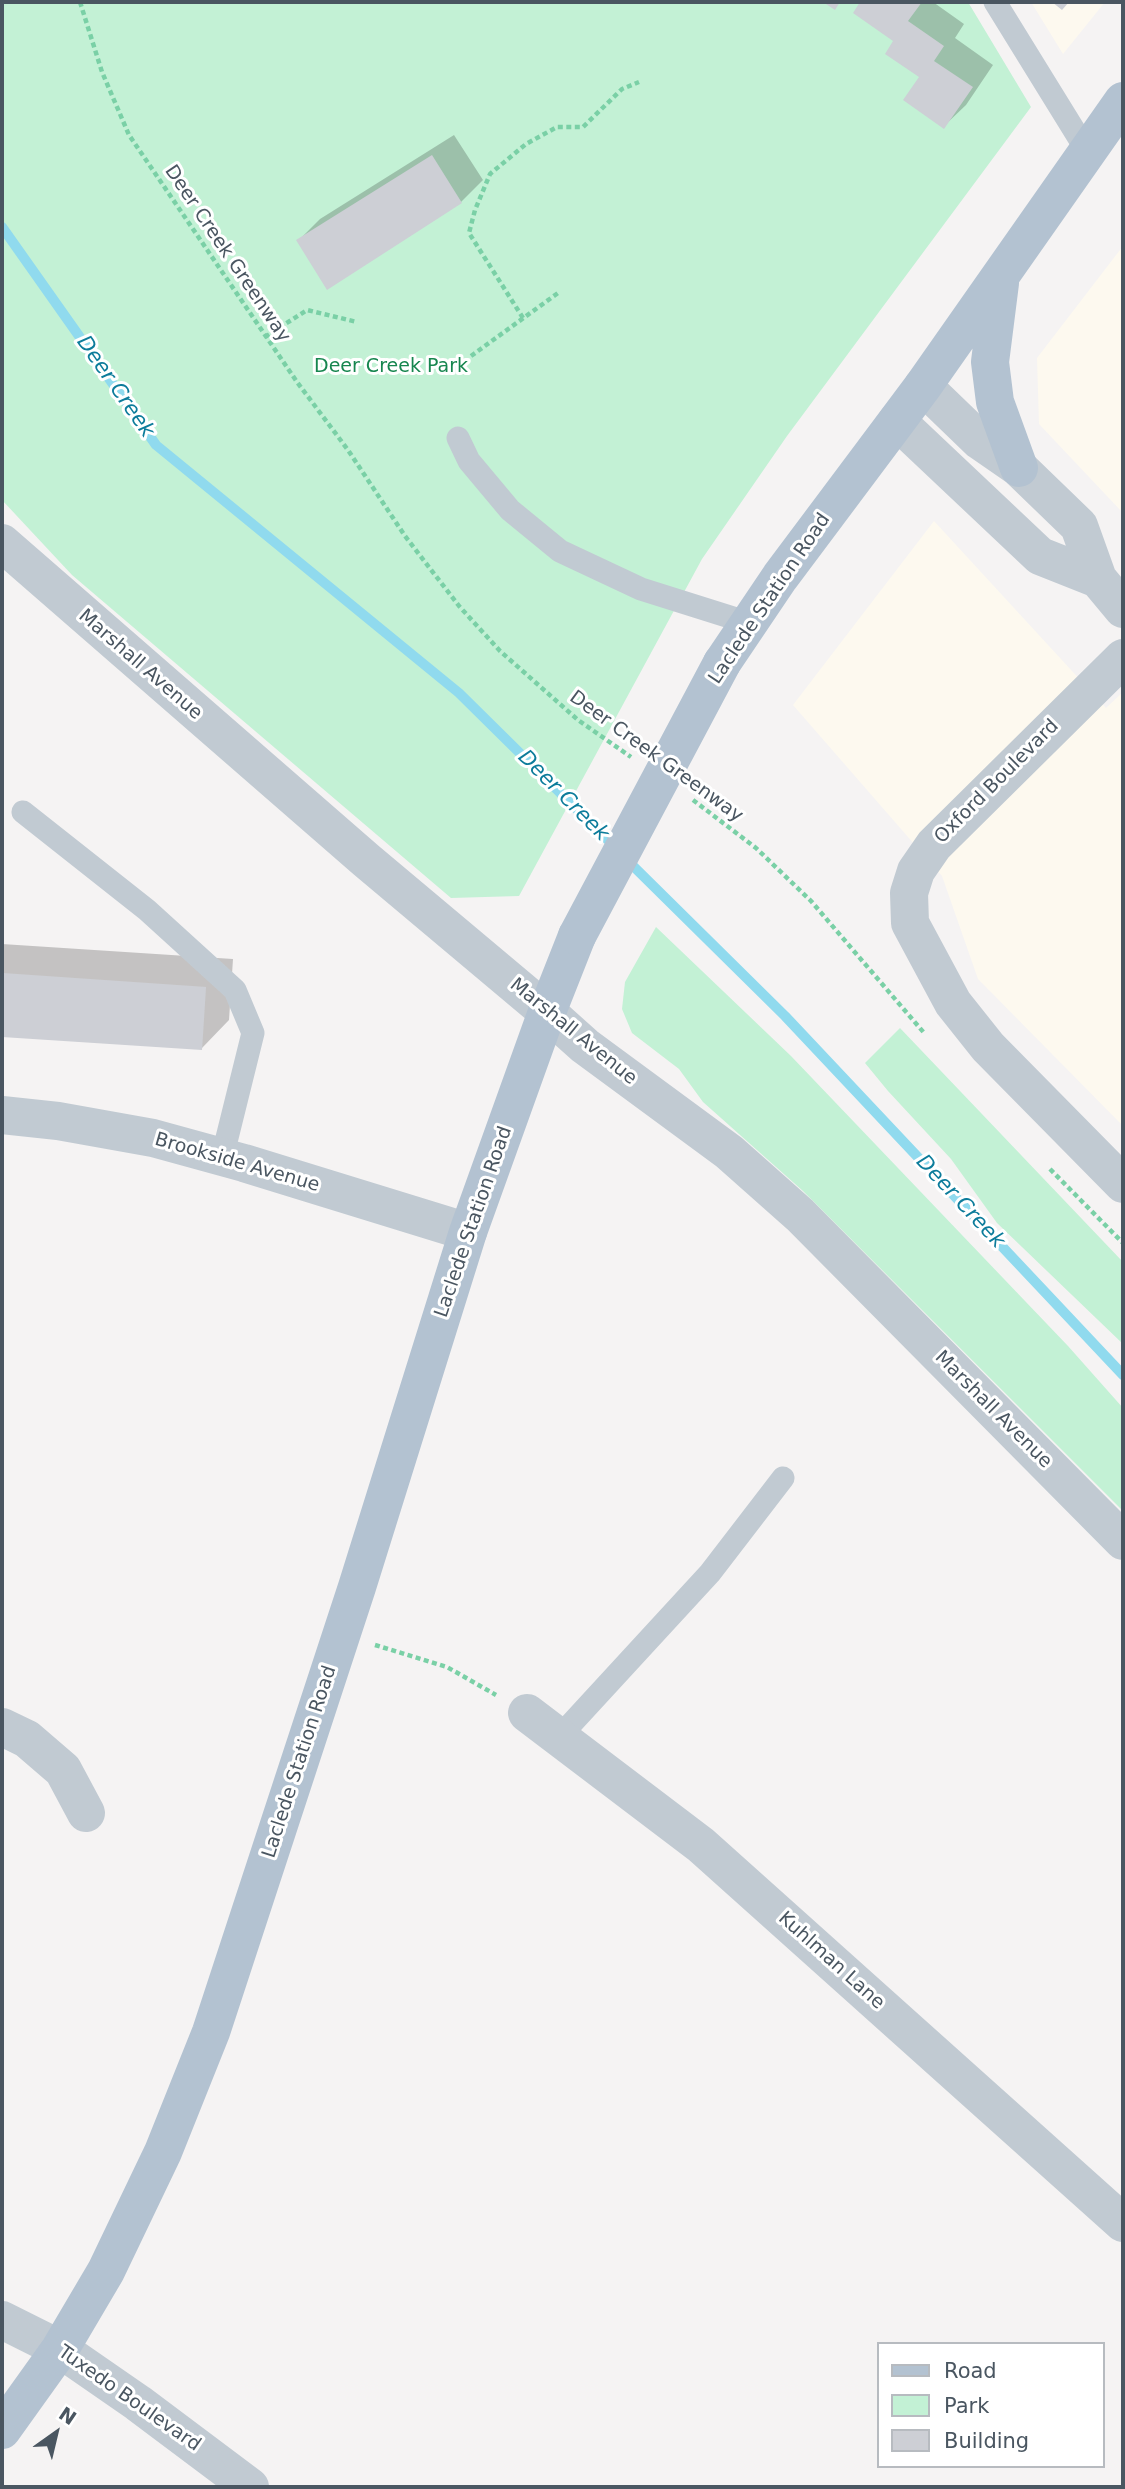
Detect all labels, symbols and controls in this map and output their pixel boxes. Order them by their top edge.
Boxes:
street label: Deer Creek Greenway [159,161,295,347]
water label: Deer Creek [71,331,159,443]
park label: Deer Creek Park [314,356,468,378]
street label: Laclede Station Road [704,509,836,689]
street label: Marshall Avenue [73,605,207,725]
street label: Deer Creek Greenway [565,686,747,828]
street label: Oxford Boulevard [930,715,1064,849]
water label: Deer Creek [512,745,614,847]
street label: Marshall Avenue [505,974,641,1090]
street label: Laclede Station Road [431,1123,517,1321]
street label: Brookside Avenue [152,1129,322,1197]
water label: Deer Creek [910,1150,1010,1254]
street label: Marshall Avenue [930,1347,1056,1473]
street label: Laclede Station Road [258,1663,342,1861]
street label: Kuhlman Lane [773,1907,889,2015]
street label: Tuxedo Boulevard [53,2341,205,2457]
legend [876,2342,1104,2468]
text: Road [944,2359,997,2383]
text: Park [944,2394,989,2418]
north arrow [21,2398,91,2468]
text: N [55,2402,80,2429]
text: Building [944,2429,1029,2453]

